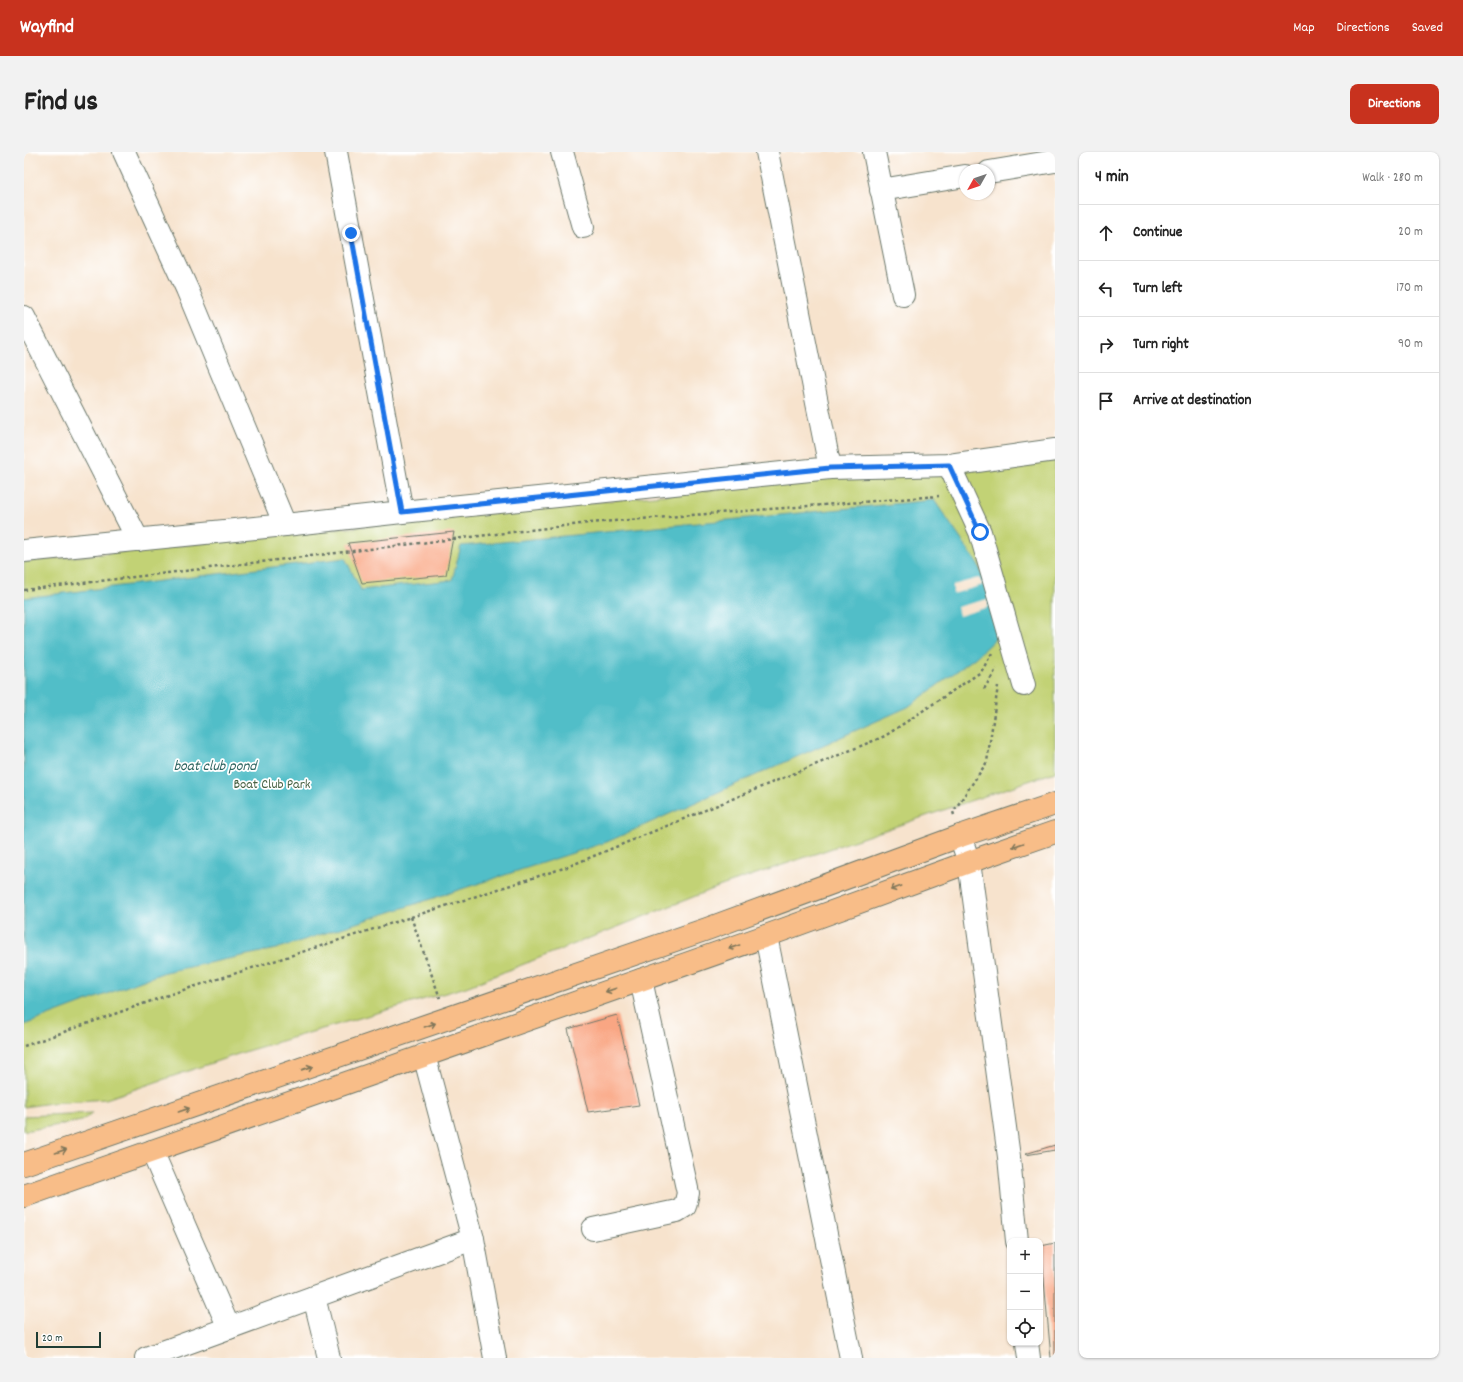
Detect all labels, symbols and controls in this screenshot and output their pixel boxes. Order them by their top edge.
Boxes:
text: Wayfind [20,15,74,42]
text: Map [1293,18,1315,38]
text: Directions [1337,18,1390,38]
text: Saved [1412,18,1443,38]
text: Find us [24,84,98,124]
button: Directions [1350,84,1439,124]
north arrow [959,164,995,200]
text: 4 min [1095,166,1129,190]
text: Walk · 280 m [1362,169,1423,188]
icon: ahead [1095,222,1117,244]
text: Continue [1133,222,1182,244]
text: 20 m [1398,223,1423,242]
route end [342,224,360,242]
icon: left [1095,278,1117,300]
text: Turn left [1133,278,1182,300]
text: 170 m [1396,279,1423,298]
icon: right [1095,334,1117,356]
text: Turn right [1133,334,1189,356]
text: 90 m [1398,335,1423,354]
icon: arrive [1095,390,1117,412]
text: Arrive at destination [1133,390,1251,412]
route start [971,523,989,541]
water label: boat club pond [174,756,258,778]
park label: Boat Club Park [233,775,311,795]
one-way arrow [1012,842,1025,849]
one-way arrow [890,885,902,893]
one-way arrow [728,944,740,952]
one-way arrow [606,987,618,995]
one-way arrow [423,1021,436,1028]
one-way arrow [301,1063,313,1071]
one-way arrow [178,1105,190,1113]
one-way arrow [55,1147,67,1155]
map controls [1007,1238,1043,1346]
button: + [1007,1238,1043,1274]
button: − [1007,1274,1043,1310]
button: locate [1007,1310,1043,1346]
scale bar [36,1330,101,1349]
text: 20 m [42,1331,63,1347]

